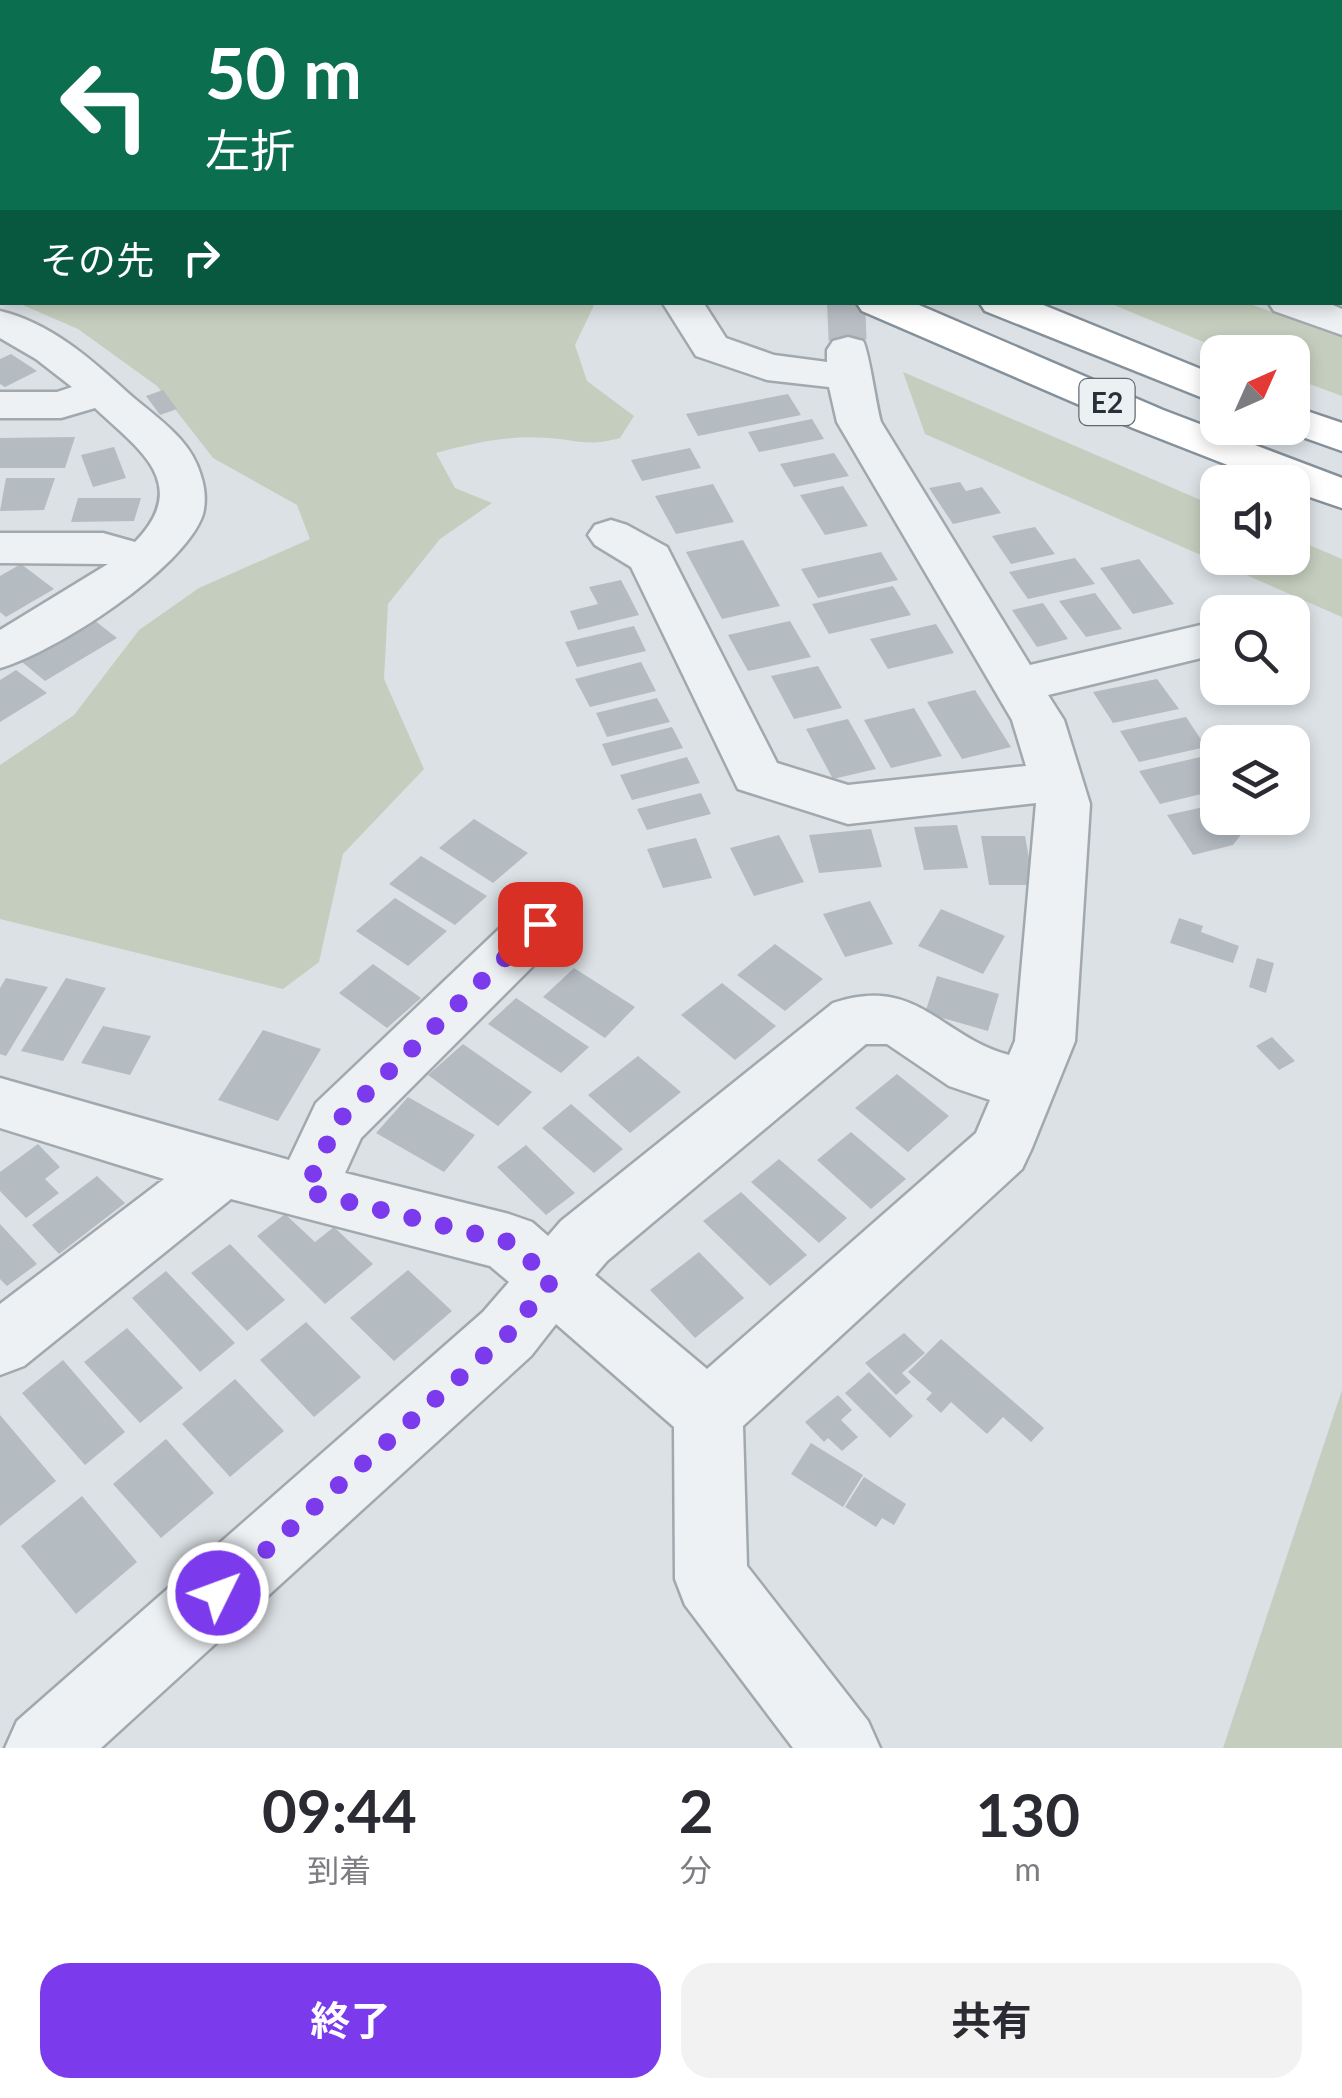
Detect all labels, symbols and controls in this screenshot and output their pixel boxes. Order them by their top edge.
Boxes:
text: 50 m [205,30,362,114]
icon: left [40,40,170,170]
text: 左折 [205,123,295,177]
icon: right [174,230,229,285]
text: その先 [40,236,154,282]
north arrow [1200,335,1310,445]
map controls [1200,335,1310,835]
road number: E2 [1080,379,1134,425]
button: sound [1200,465,1310,575]
button: search [1200,595,1310,705]
button: layers [1200,725,1310,835]
pin [498,882,583,967]
icon: arrive [513,897,568,952]
position arrow [166,1541,270,1645]
text: 09:44 [262,1774,417,1846]
text: 2 [679,1774,714,1846]
text: 130 [976,1778,1080,1850]
text: m [1015,1849,1041,1888]
text: 到着 [307,1850,371,1889]
text: 分 [680,1850,712,1889]
button: 終了 [40,1963,661,2078]
button: 共有 [681,1963,1302,2078]

